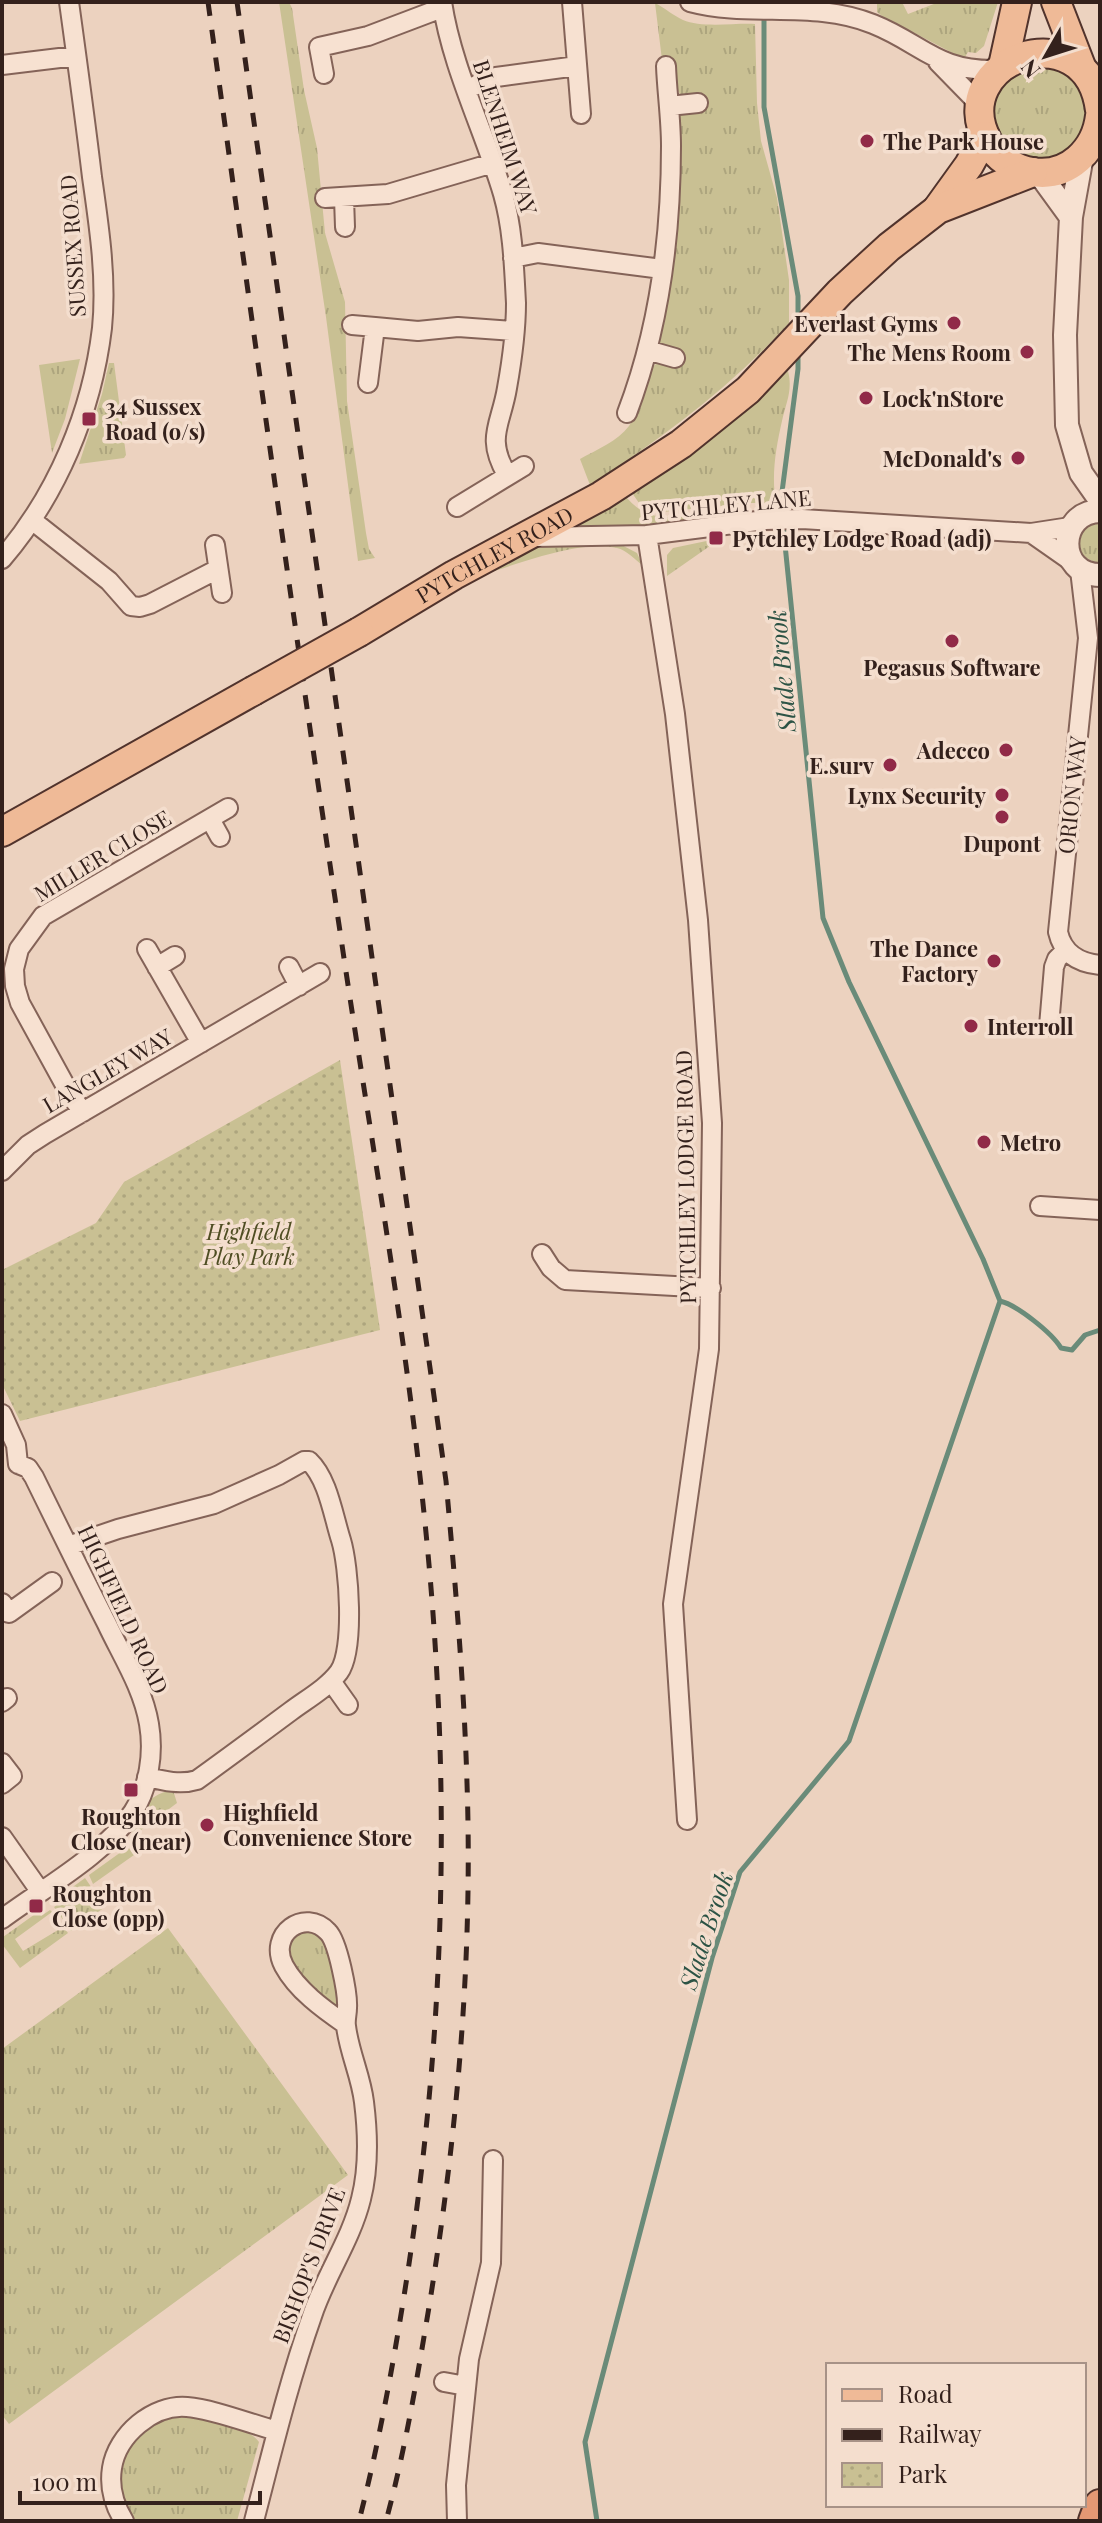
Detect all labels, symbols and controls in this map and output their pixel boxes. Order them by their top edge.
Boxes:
north arrow [1006,16,1086,96]
text: N [1013,54,1046,85]
street label: BLENHEIM WAY [467,56,545,218]
place label: The Park House [883,126,1044,156]
marker: The Park House [858,132,876,150]
street label: SUSSEX ROAD [52,174,92,318]
place label: Everlast Gyms [794,308,938,338]
marker: Everlast Gyms [945,314,963,332]
place label: The Mens Room [847,337,1011,367]
marker: The Mens Room [1018,343,1036,361]
place label: Lock'nStore [882,383,1004,413]
marker: Lock'nStore [857,389,875,407]
place label: 34 Sussex Road (o/s) [105,391,205,446]
marker: 34 Sussex Road (o/s) [80,410,98,428]
place label: McDonald's [883,443,1002,473]
marker: McDonald's [1009,449,1027,467]
street label: PYTCHLEY LANE [640,482,812,526]
street label: PYTCHLEY ROAD [410,499,578,610]
place label: Pytchley Lodge Road (adj) [732,523,991,553]
marker: Pytchley Lodge Road (adj) [707,529,725,547]
water label: Slade Brook [760,609,802,734]
marker: Pegasus Software [943,632,961,650]
place label: Pegasus Software [863,652,1041,682]
place label: Adecco [916,735,990,765]
street label: ORION WAY [1050,735,1092,855]
marker: Adecco [997,741,1015,759]
place label: E.surv [809,750,875,780]
marker: E.surv [881,756,899,774]
place label: Lynx Security [848,780,987,810]
marker: Lynx Security [993,786,1011,804]
street label: MILLER CLOSE [28,802,176,908]
marker: Dupont [993,808,1011,826]
place label: Dupont [963,828,1041,858]
place label: The Dance Factory [870,933,979,988]
marker: The Dance Factory [985,952,1003,970]
place label: Interroll [987,1011,1074,1041]
marker: Interroll [962,1017,980,1035]
street label: LANGLEY WAY [37,1021,177,1119]
street label: PYTCHLEY LODGE ROAD [668,1050,702,1304]
place label: Metro [1000,1127,1061,1157]
marker: Metro [975,1133,993,1151]
park label: Highfield Play Park [202,1216,295,1271]
street label: HIGHFIELD ROAD [72,1520,176,1698]
marker: Roughton Close (near) [122,1781,140,1799]
place label: Highfield Convenience Store [223,1797,412,1852]
place label: Roughton Close (near) [71,1801,191,1856]
marker: Highfield Convenience Store [198,1816,216,1834]
water label: Slade Brook [671,1867,739,1994]
place label: Roughton Close (opp) [52,1878,164,1933]
marker: Roughton Close (opp) [27,1897,45,1915]
street label: BISHOP'S DRIVE [265,2183,351,2347]
legend [826,2363,1086,2507]
text: Road [898,2377,953,2409]
text: Railway [898,2417,982,2449]
scale bar [20,2455,260,2505]
text: Park [898,2457,948,2489]
text: 100 m [32,2465,97,2497]

